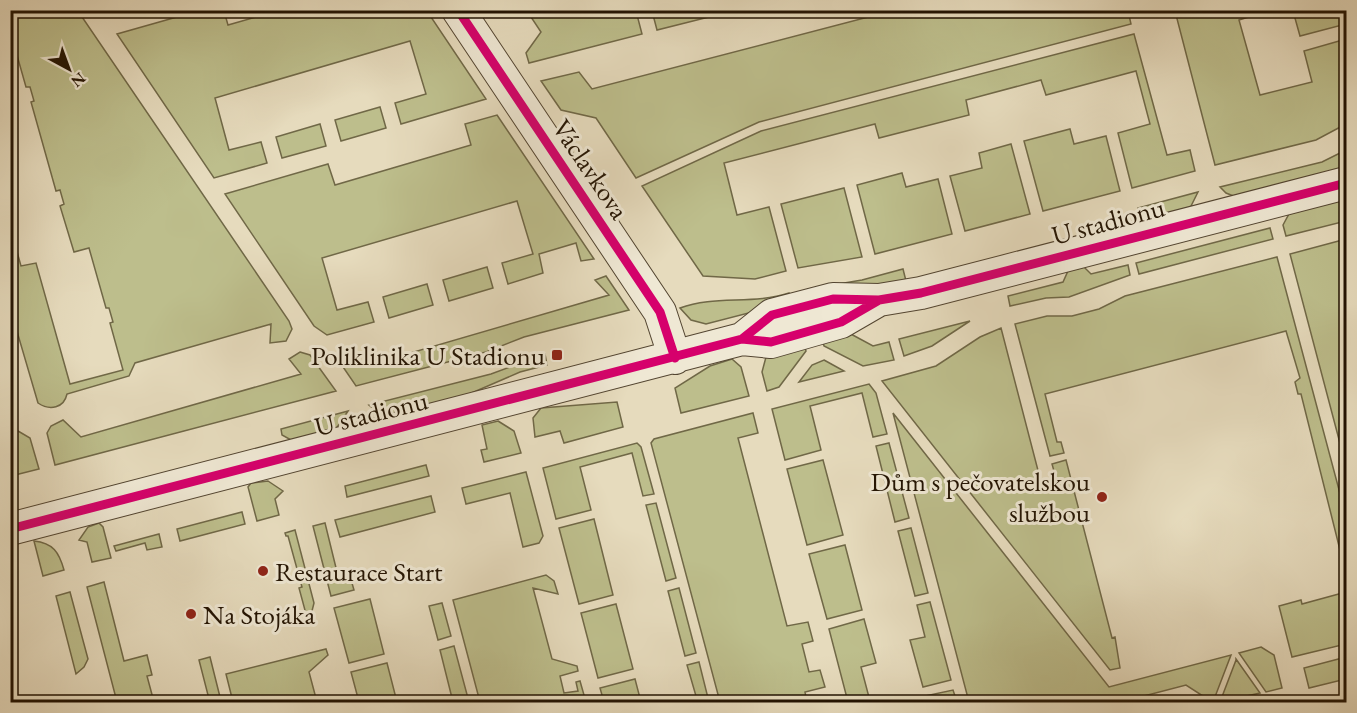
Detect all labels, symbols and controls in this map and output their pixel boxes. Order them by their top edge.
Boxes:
north arrow [39,39,99,99]
text: N [67,68,90,92]
street label: Václavkova [545,112,637,226]
street label: U stadionu [1048,189,1168,253]
place label: Poliklinika U Stadionu [311,338,545,373]
marker: Poliklinika U Stadionu [550,348,564,362]
street label: U stadionu [311,382,431,444]
place label: Dům s pečovatelskou službou [871,464,1090,530]
marker: Dům s pečovatelskou službou [1095,490,1109,504]
place label: Restaurace Start [275,554,443,589]
marker: Restaurace Start [256,564,270,578]
place label: Na Stojáka [203,597,315,632]
marker: Na Stojáka [184,607,198,621]

